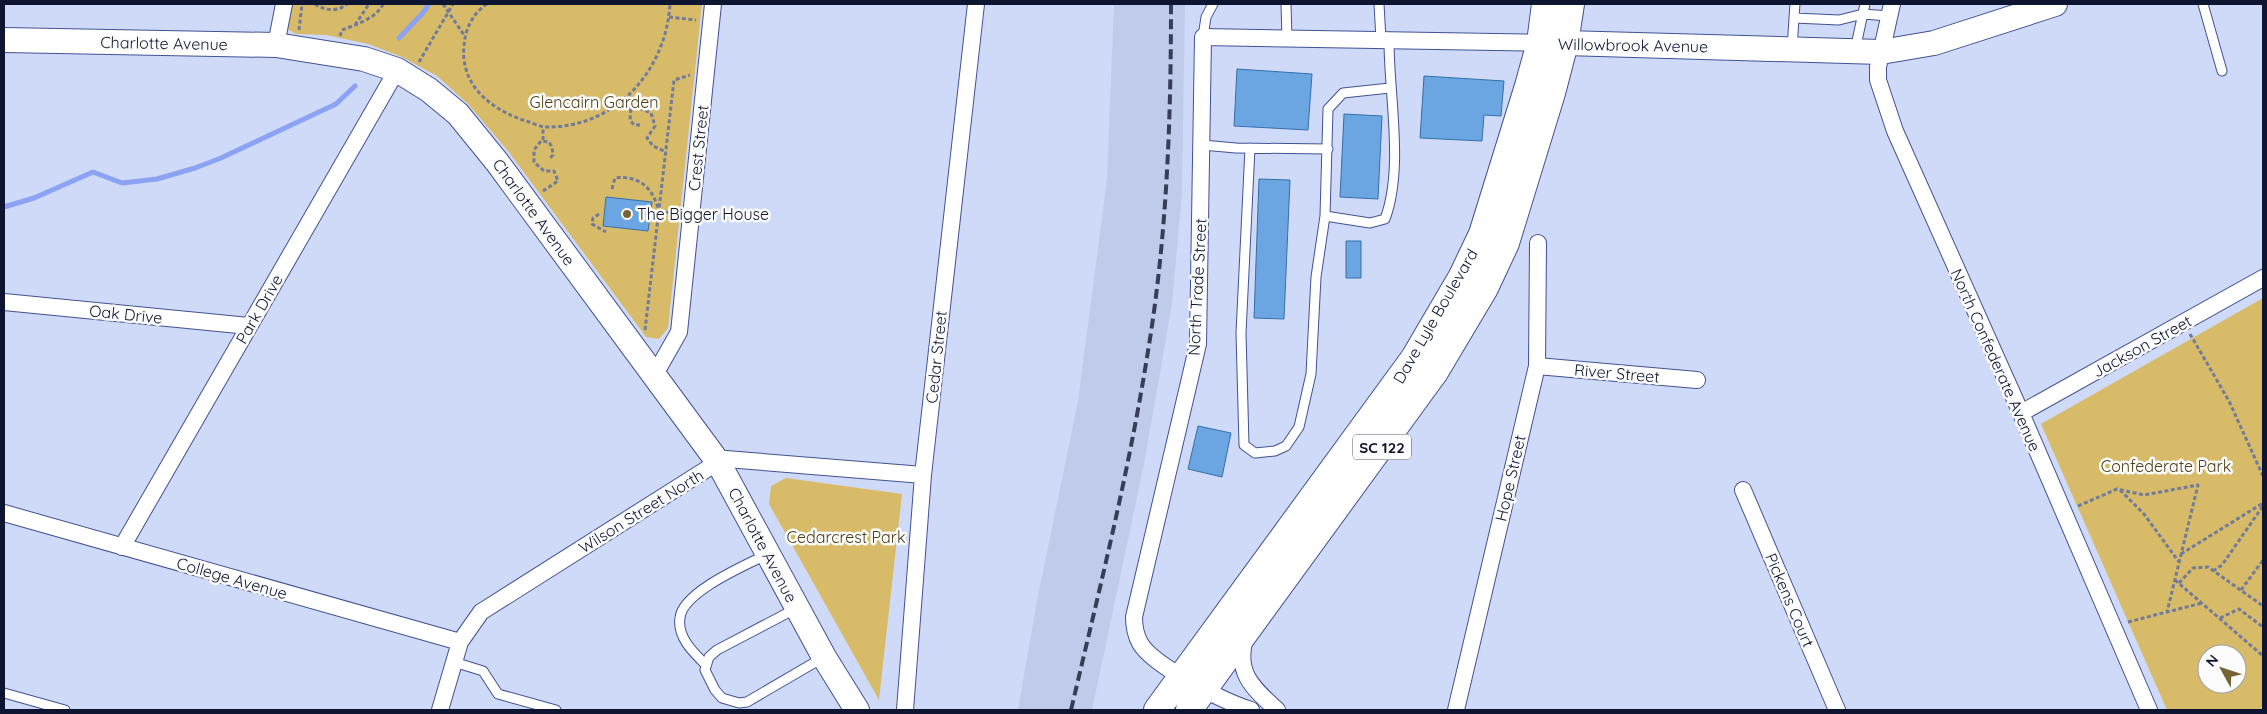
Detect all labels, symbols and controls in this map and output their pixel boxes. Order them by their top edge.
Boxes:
street label: Charlotte Avenue [100,32,228,54]
street label: Willowbrook Avenue [1558,34,1708,56]
park label: Glencairn Garden [530,92,658,112]
street label: Crest Street [684,104,712,192]
street label: Charlotte Avenue [488,155,580,269]
place label: The Bigger House [637,204,769,224]
marker: The Bigger House [621,208,633,220]
street label: North Trade Street [1183,218,1211,356]
street label: Dave Lyle Boulevard [1388,245,1482,387]
street label: North Confederate Avenue [1947,266,2045,454]
street label: Park Drive [231,271,287,347]
street label: Oak Drive [88,300,164,328]
street label: Cedar Street [921,310,951,404]
street label: Jackson Street [2089,311,2195,381]
street label: River Street [1573,359,1661,387]
street label: Hope Street [1490,433,1530,523]
road number: SC 122 [1353,434,1411,460]
park label: Confederate Park [2101,456,2231,476]
street label: Wilson Street North [575,465,707,557]
street label: Charlotte Avenue [724,484,802,606]
park label: Cedarcrest Park [787,527,906,547]
street label: Pickens Court [1761,550,1819,650]
street label: College Avenue [174,553,290,603]
north arrow [2197,644,2247,694]
text: N [2202,651,2222,670]

